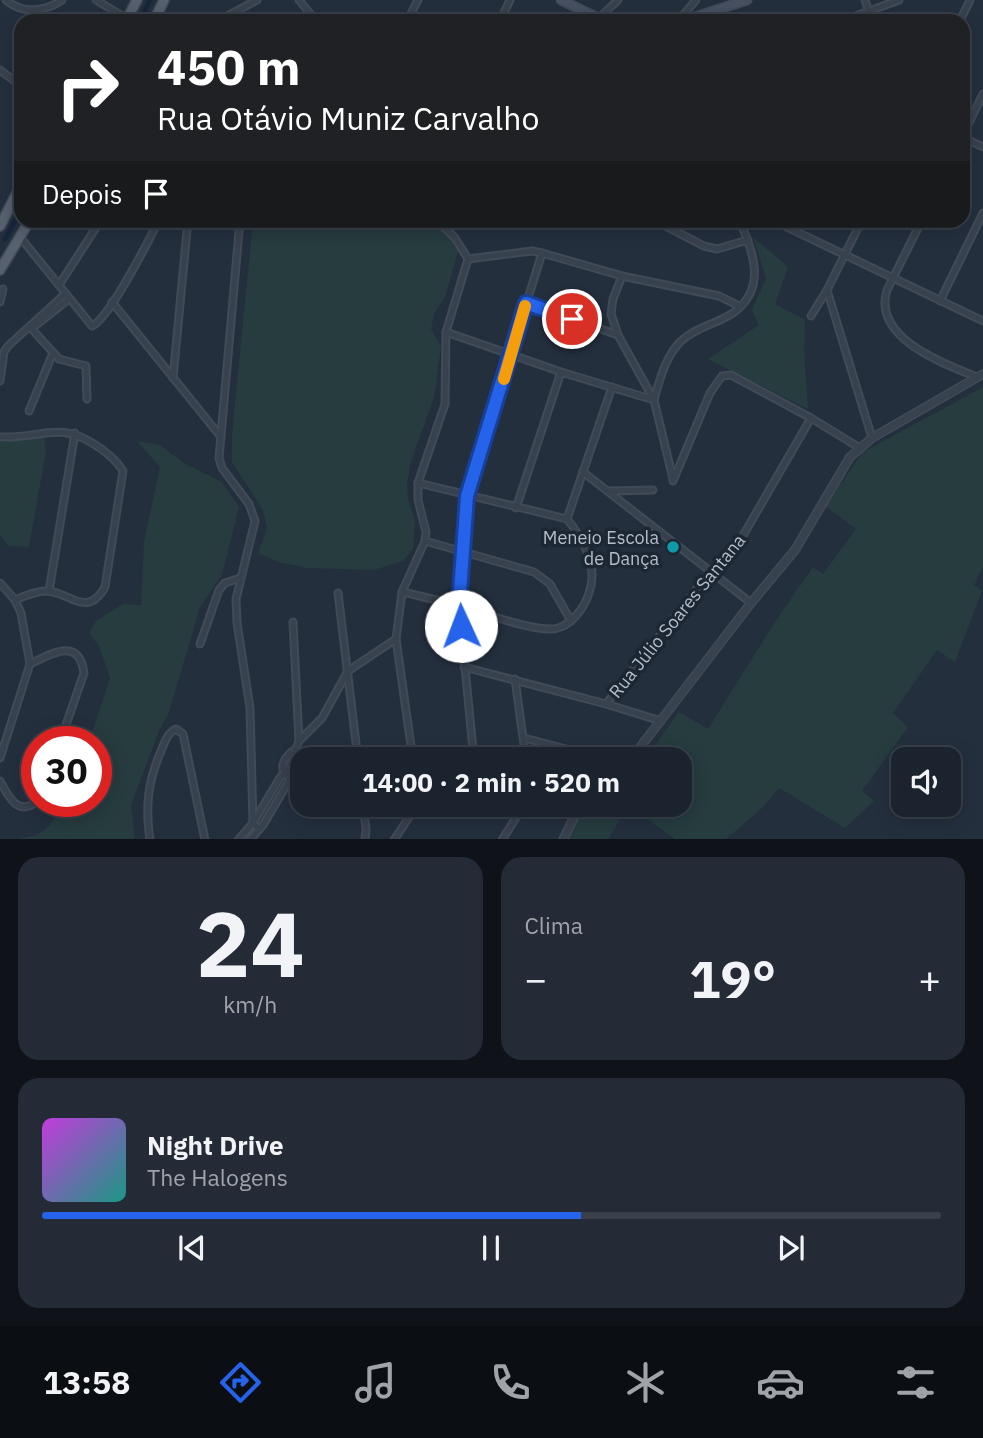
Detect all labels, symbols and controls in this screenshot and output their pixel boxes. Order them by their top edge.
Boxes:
text: 450 m [157,35,301,98]
icon: right [42,42,133,133]
text: Rua Otávio Muniz Carvalho [157,97,539,139]
icon: arrive [137,175,175,213]
text: Depois [42,177,123,211]
pin [542,289,602,349]
icon: arrive [553,300,591,338]
place label: Meneio Escola de Dança [543,526,659,570]
street label: Rua Júlio Soares Santana [604,529,750,703]
marker: Meneio Escola de Dança [665,539,681,555]
position arrow [424,589,498,663]
speed limit sign: 30 [21,726,112,817]
map controls [891,747,961,817]
button: sound [891,747,961,817]
text: 14:00 · 2 min · 520 m [362,765,620,799]
text: 24 [196,884,305,1002]
text: Clima [525,910,583,940]
text: 19° [689,945,776,1012]
text: − [525,954,547,1003]
text: + [918,954,941,1003]
text: km/h [223,989,277,1019]
text: Night Drive [147,1128,284,1162]
text: The Halogens [147,1162,288,1192]
icon: previous [173,1229,211,1267]
icon: pause [472,1229,510,1267]
icon: next [772,1229,810,1267]
icon: directions [216,1358,265,1407]
icon: music [351,1358,400,1407]
icon: phone [486,1358,535,1407]
icon: climate [621,1358,670,1407]
icon: car [756,1358,805,1407]
icon: filters [891,1358,940,1407]
text: 13:58 [43,1361,130,1403]

